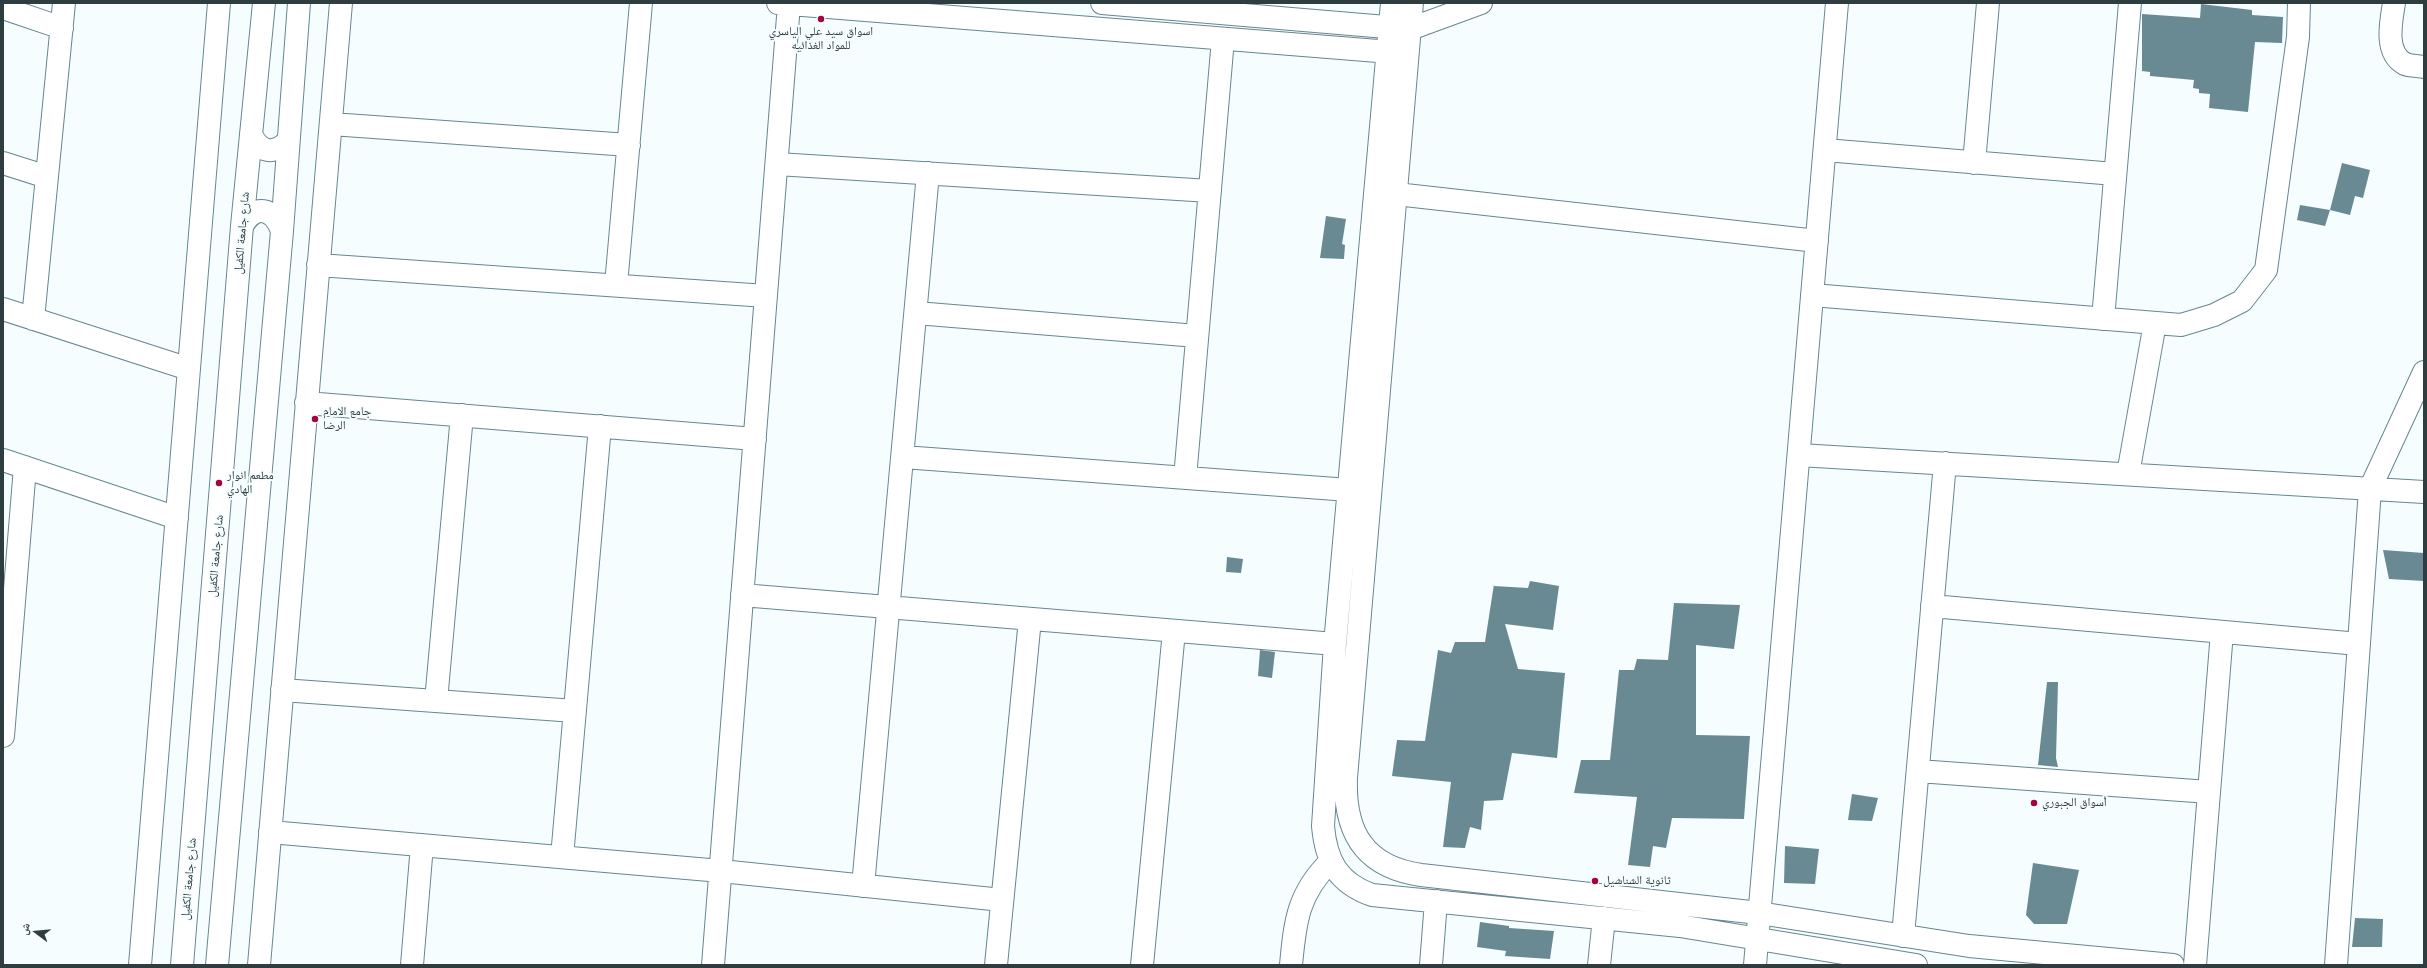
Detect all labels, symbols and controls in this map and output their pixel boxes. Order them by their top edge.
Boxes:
marker: اسواق سيد علي الياسري للمواد الغذائيه [816,14,826,24]
place label: اسواق سيد علي الياسري للمواد الغذائيه [769,25,873,53]
street label: شارع جامعة الكفيل [231,191,253,275]
place label: جامع الامام الرضا [323,405,371,433]
marker: جامع الامام الرضا [310,414,320,424]
place label: مطعم انوار الهادي [227,469,274,497]
marker: مطعم انوار الهادي [214,478,224,488]
street label: شارع جامعة الكفيل [205,514,227,598]
place label: أسواق الجبوري [2042,796,2107,810]
marker: أسواق الجبوري [2029,798,2039,808]
street label: شارع جامعة الكفيل [178,837,200,921]
place label: ثانوية الشناشيل [1603,874,1671,888]
marker: ثانوية الشناشيل [1590,876,1600,886]
north arrow [16,912,56,952]
text: ش [15,921,33,936]

